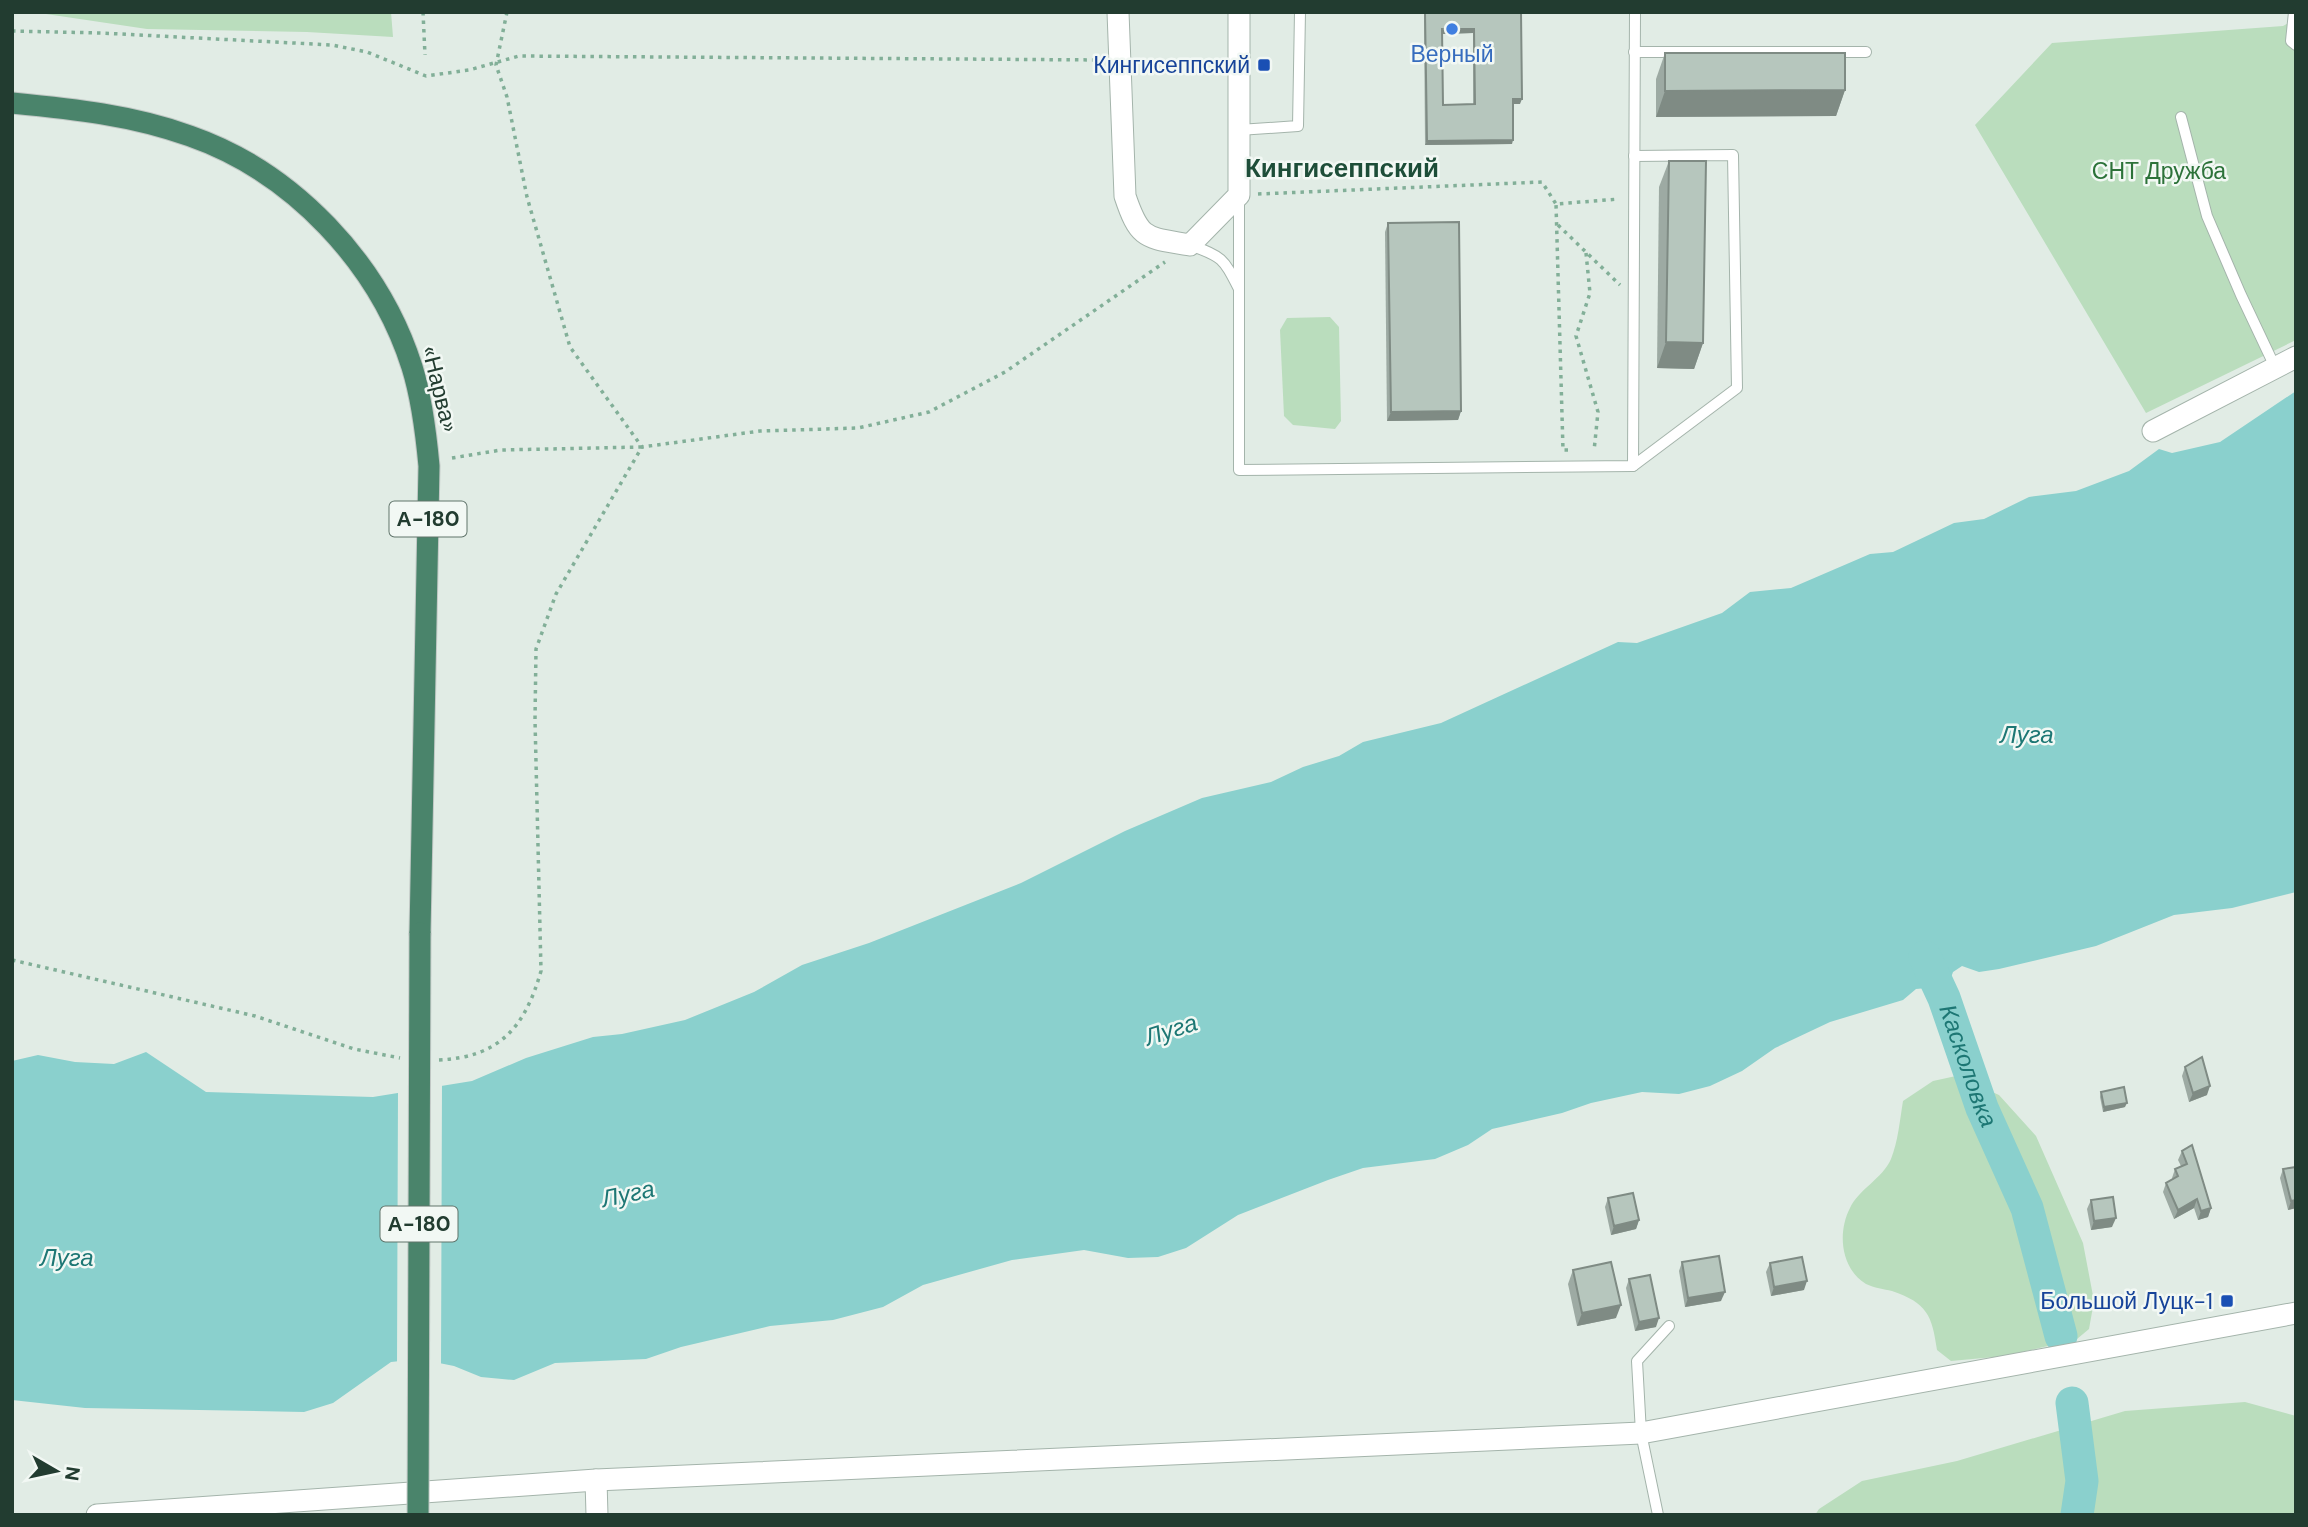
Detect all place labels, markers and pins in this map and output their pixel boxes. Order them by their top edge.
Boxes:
marker: Верный [1444,21,1460,37]
place label: Верный [1410,39,1494,69]
place label: Кингисеппский [1093,50,1250,80]
marker: Кингисеппский [1256,57,1272,73]
place label: Большой Луцк-1 [2040,1286,2213,1316]
marker: Большой Луцк-1 [2219,1293,2235,1309]

